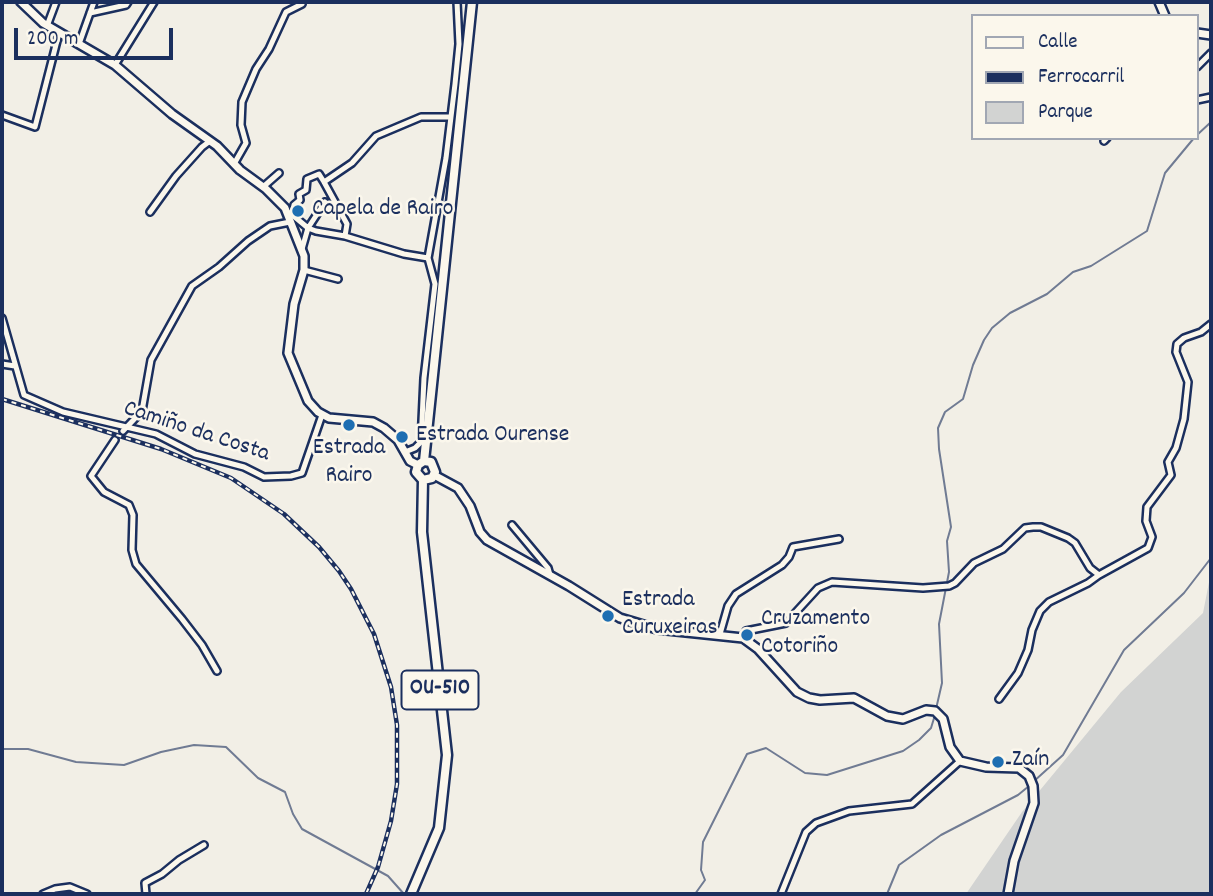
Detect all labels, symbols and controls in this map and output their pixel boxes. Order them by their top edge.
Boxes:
scale bar [18,14,177,58]
legend [972,14,1199,140]
text: 200 m [27,25,78,55]
text: Calle [1038,28,1077,58]
text: Ferrocarril [1038,63,1124,93]
text: Parque [1038,98,1093,128]
place label: Capela de Rairo [312,197,453,225]
marker: Capela de Rairo [290,203,306,219]
street label: Camiño da Costa [119,396,273,470]
marker: Estrada Rairo [341,417,357,433]
place label: Estrada Ourense [416,423,569,451]
marker: Estrada Ourense [394,429,410,445]
place label: Estrada Rairo [313,436,385,492]
place label: Estrada Curuxeiras [622,588,718,644]
place label: Cruzamento Cotoriño [761,607,870,663]
marker: Estrada Curuxeiras [600,608,616,624]
marker: Cruzamento Cotoriño [739,627,755,643]
road number: OU-510 [402,670,478,710]
place label: Zaín [1012,748,1049,776]
marker: Zaín [990,754,1006,770]

